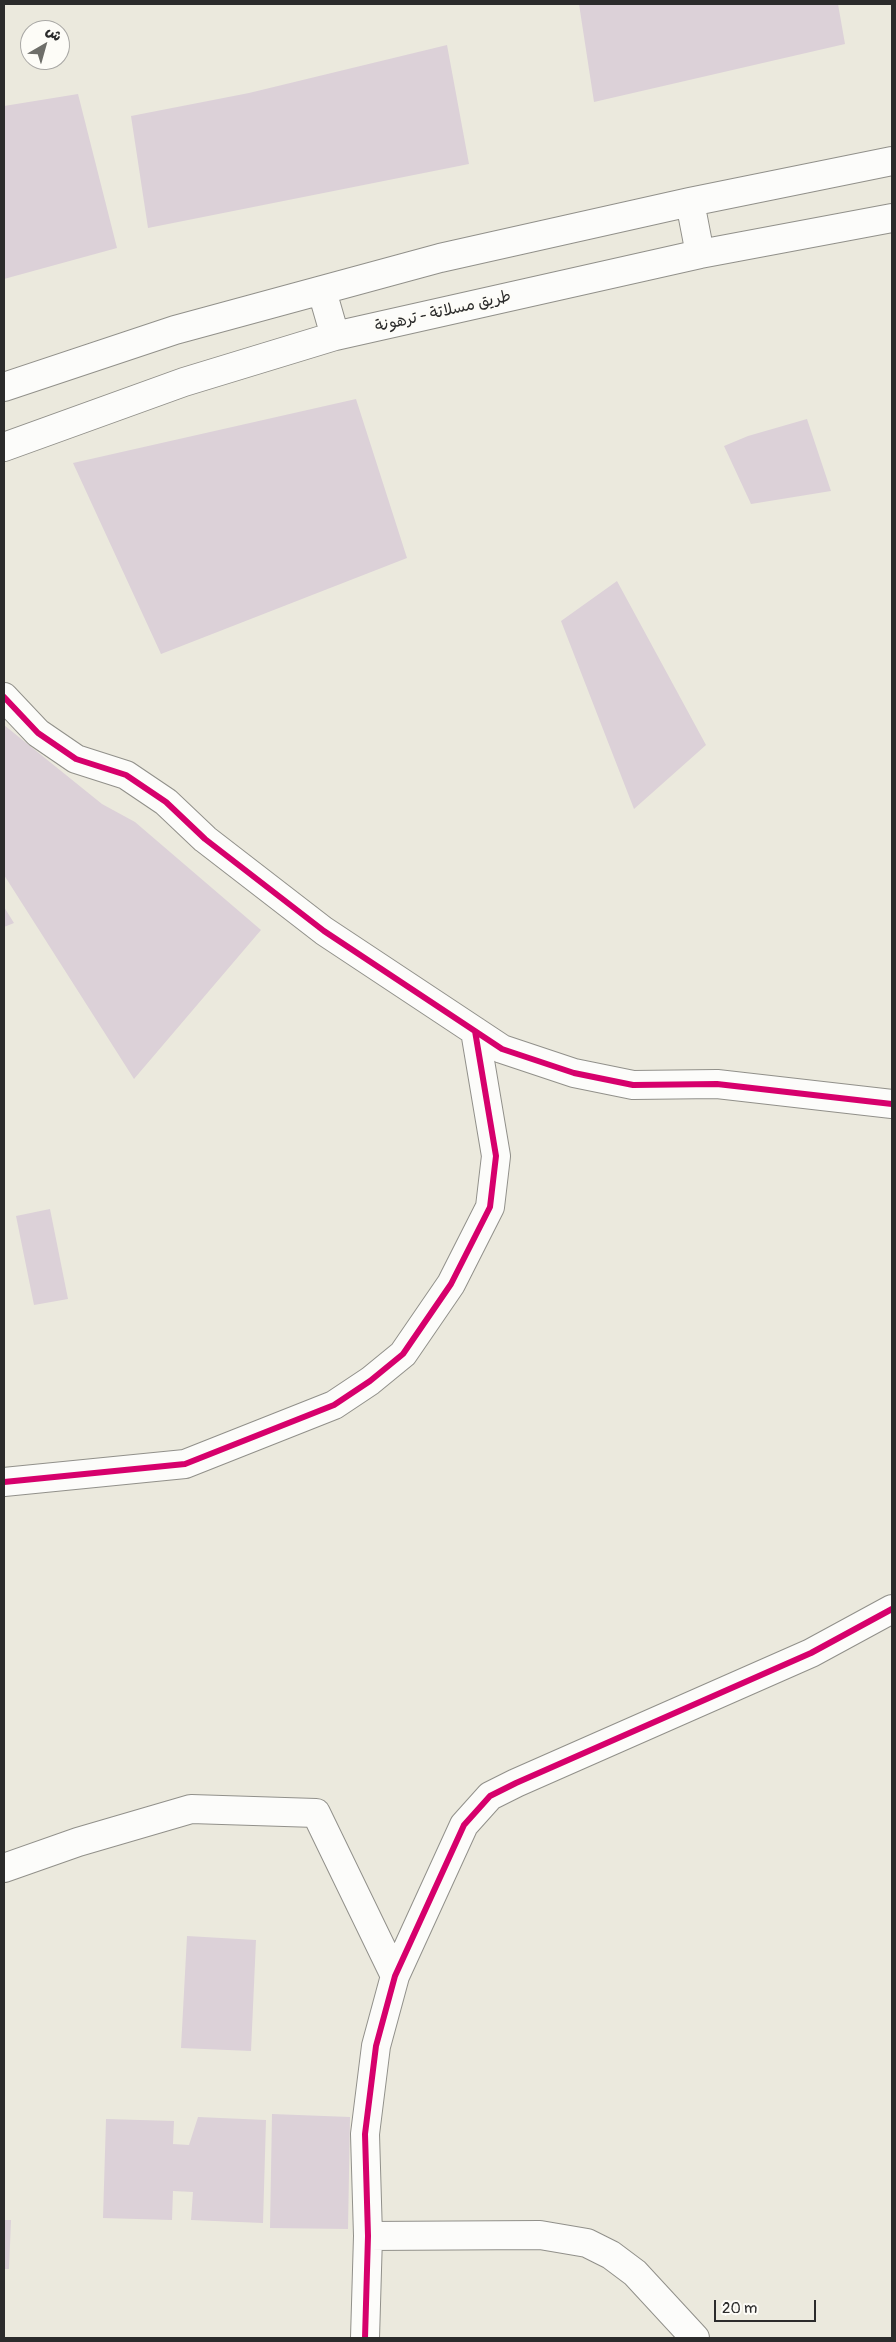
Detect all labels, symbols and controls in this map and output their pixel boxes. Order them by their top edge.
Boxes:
north arrow [20,20,70,70]
text: ش [43,22,65,45]
street label: طريق مسلاتة - ترهونة [373,287,513,337]
scale bar [716,2290,818,2322]
text: 20 m [722,2299,757,2318]

